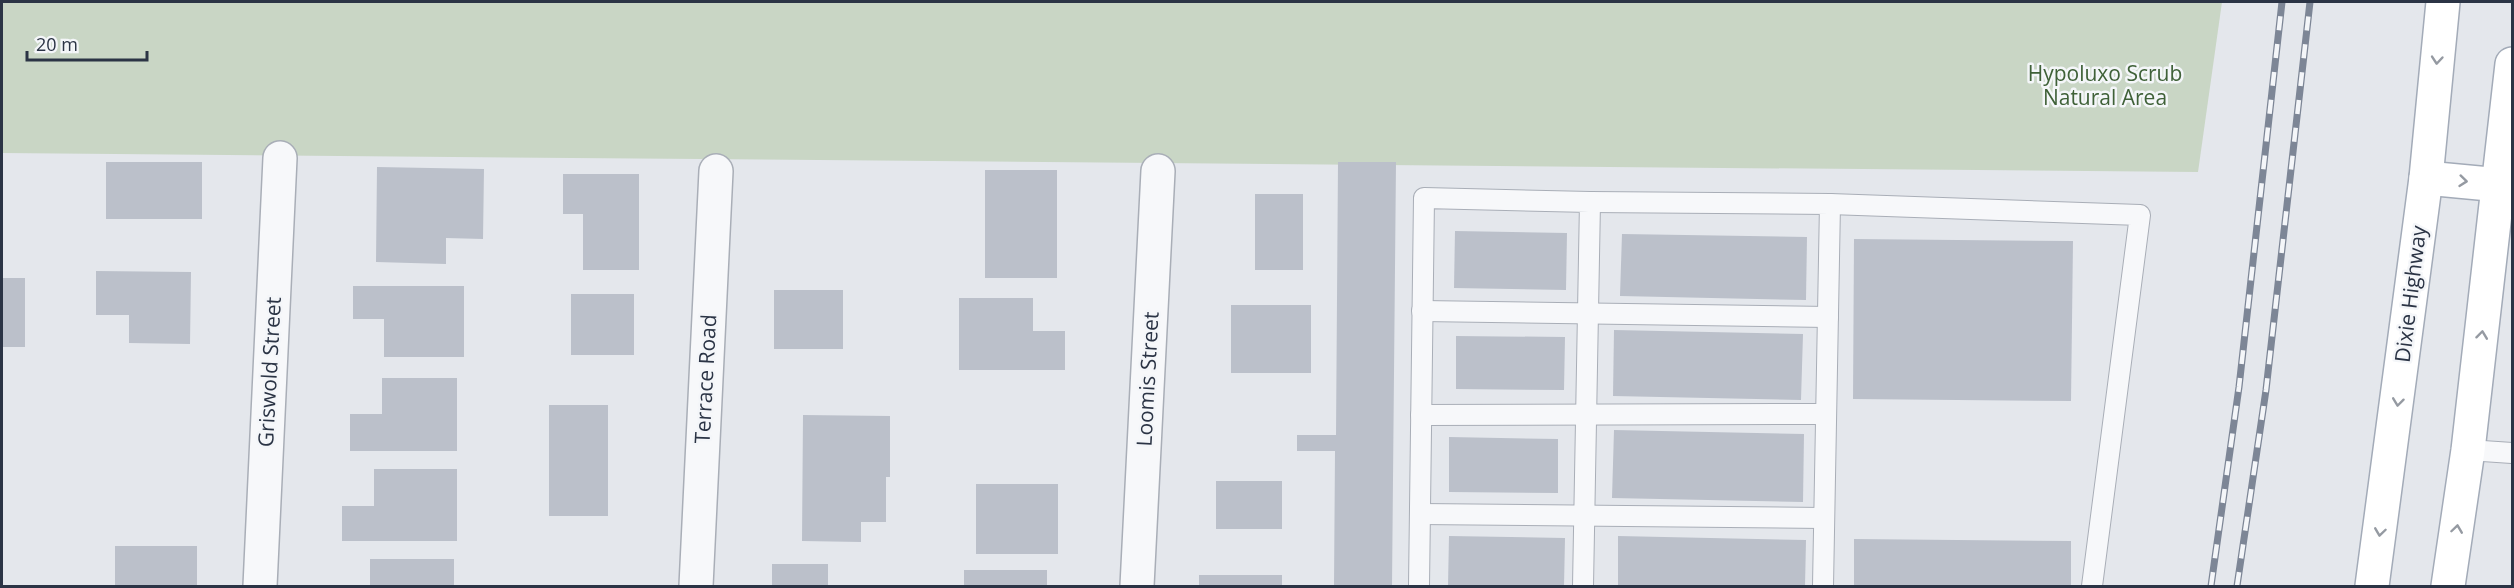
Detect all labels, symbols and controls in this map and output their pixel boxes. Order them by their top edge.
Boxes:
scale bar [27,24,147,62]
text: 20 m [36,32,78,56]
one-way arrow [2431,55,2444,64]
park label: Hypoluxo Scrub Natural Area [2028,59,2182,111]
one-way arrow [2458,174,2467,187]
street label: Dixie Highway [2388,223,2432,364]
street label: Griswold Street [251,296,287,448]
street label: Loomis Street [1129,311,1165,447]
street label: Terrace Road [688,313,722,444]
one-way arrow [2475,331,2488,340]
one-way arrow [2392,398,2405,407]
one-way arrow [2450,524,2462,533]
one-way arrow [2375,527,2387,536]

